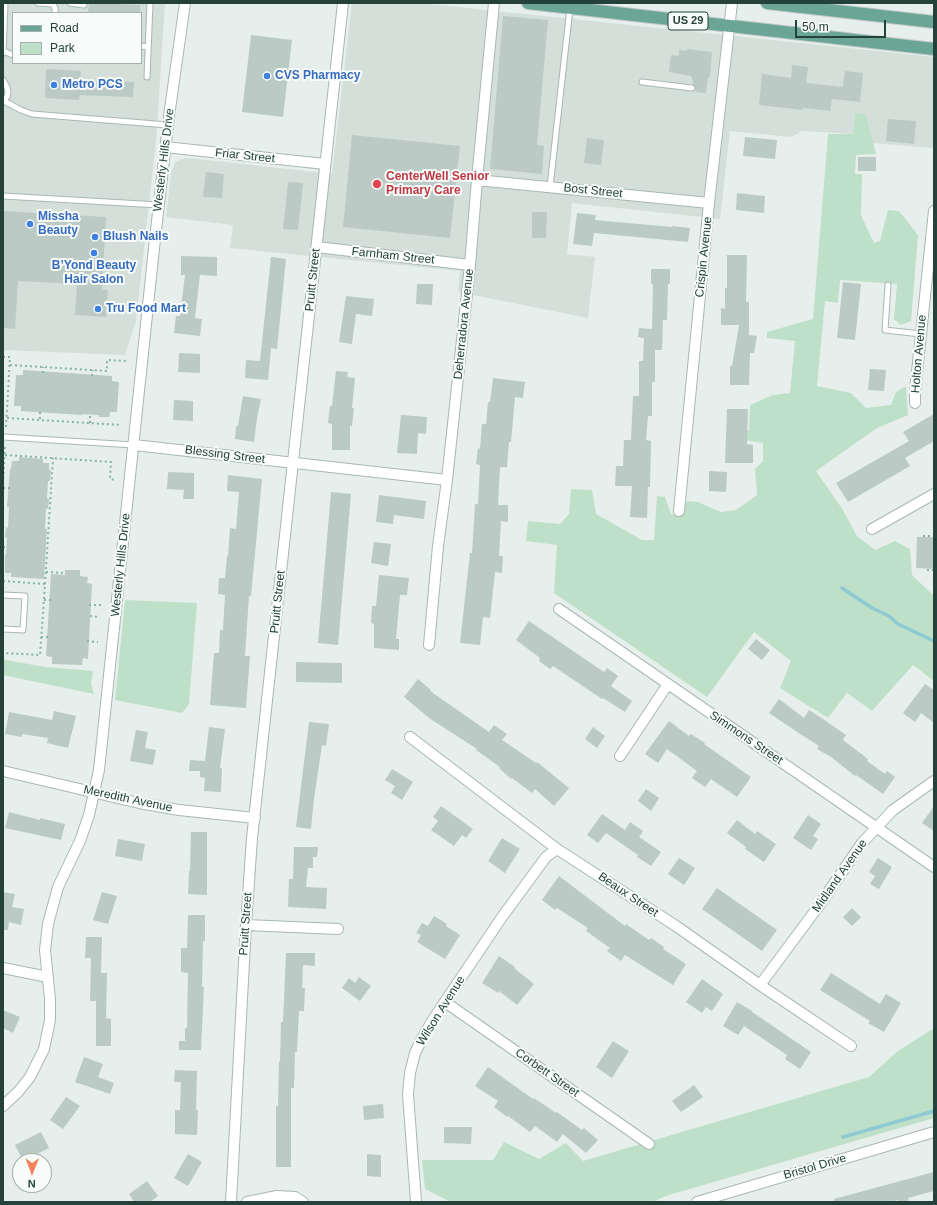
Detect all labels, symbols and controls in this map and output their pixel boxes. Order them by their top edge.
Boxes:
legend [12,12,142,64]
road number: US 29 [668,12,708,30]
scale bar [797,12,888,38]
text: 50 m [802,20,829,34]
text: Road [50,21,79,35]
text: Park [50,41,75,55]
place label: CVS Pharmacy [275,69,360,83]
marker: CVS Pharmacy [262,71,272,81]
place label: Metro PCS [62,78,123,92]
marker: Metro PCS [49,80,59,90]
street label: Westerly Hills Drive [151,108,177,212]
street label: Friar Street [214,146,276,166]
place label: CenterWell Senior Primary Care [386,170,489,198]
marker: CenterWell Senior Primary Care [371,178,383,190]
street label: Bost Street [563,181,623,201]
place label: Missha Beauty [38,210,79,238]
street label: Crispin Avenue [693,216,715,298]
marker: Missha Beauty [25,219,35,229]
place label: Blush Nails [103,230,168,244]
marker: Blush Nails [90,232,100,242]
street label: Farnham Street [351,244,435,268]
marker: B’Yond Beauty Hair Salon [89,248,99,258]
street label: Pruitt Street [303,248,323,312]
place label: B’Yond Beauty Hair Salon [52,259,136,287]
street label: Deherradora Avenue [451,268,477,380]
place label: Tru Food Mart [106,302,186,316]
marker: Tru Food Mart [93,304,103,314]
street label: Holton Avenue [908,314,930,394]
street label: Blessing Street [184,443,266,467]
street label: Westerly Hills Drive [108,513,134,617]
street label: Pruitt Street [268,570,288,634]
street label: Simmons Street [707,708,785,768]
street label: Meredith Avenue [82,783,174,815]
street label: Midland Avenue [809,837,871,915]
street label: Beaux Street [595,870,661,920]
street label: Pruitt Street [237,892,255,956]
street label: Wilson Avenue [414,973,468,1049]
street label: Corbett Street [512,1046,582,1100]
street label: Bristol Drive [782,1151,848,1183]
north arrow [12,1153,52,1193]
text: N [28,1178,36,1190]

